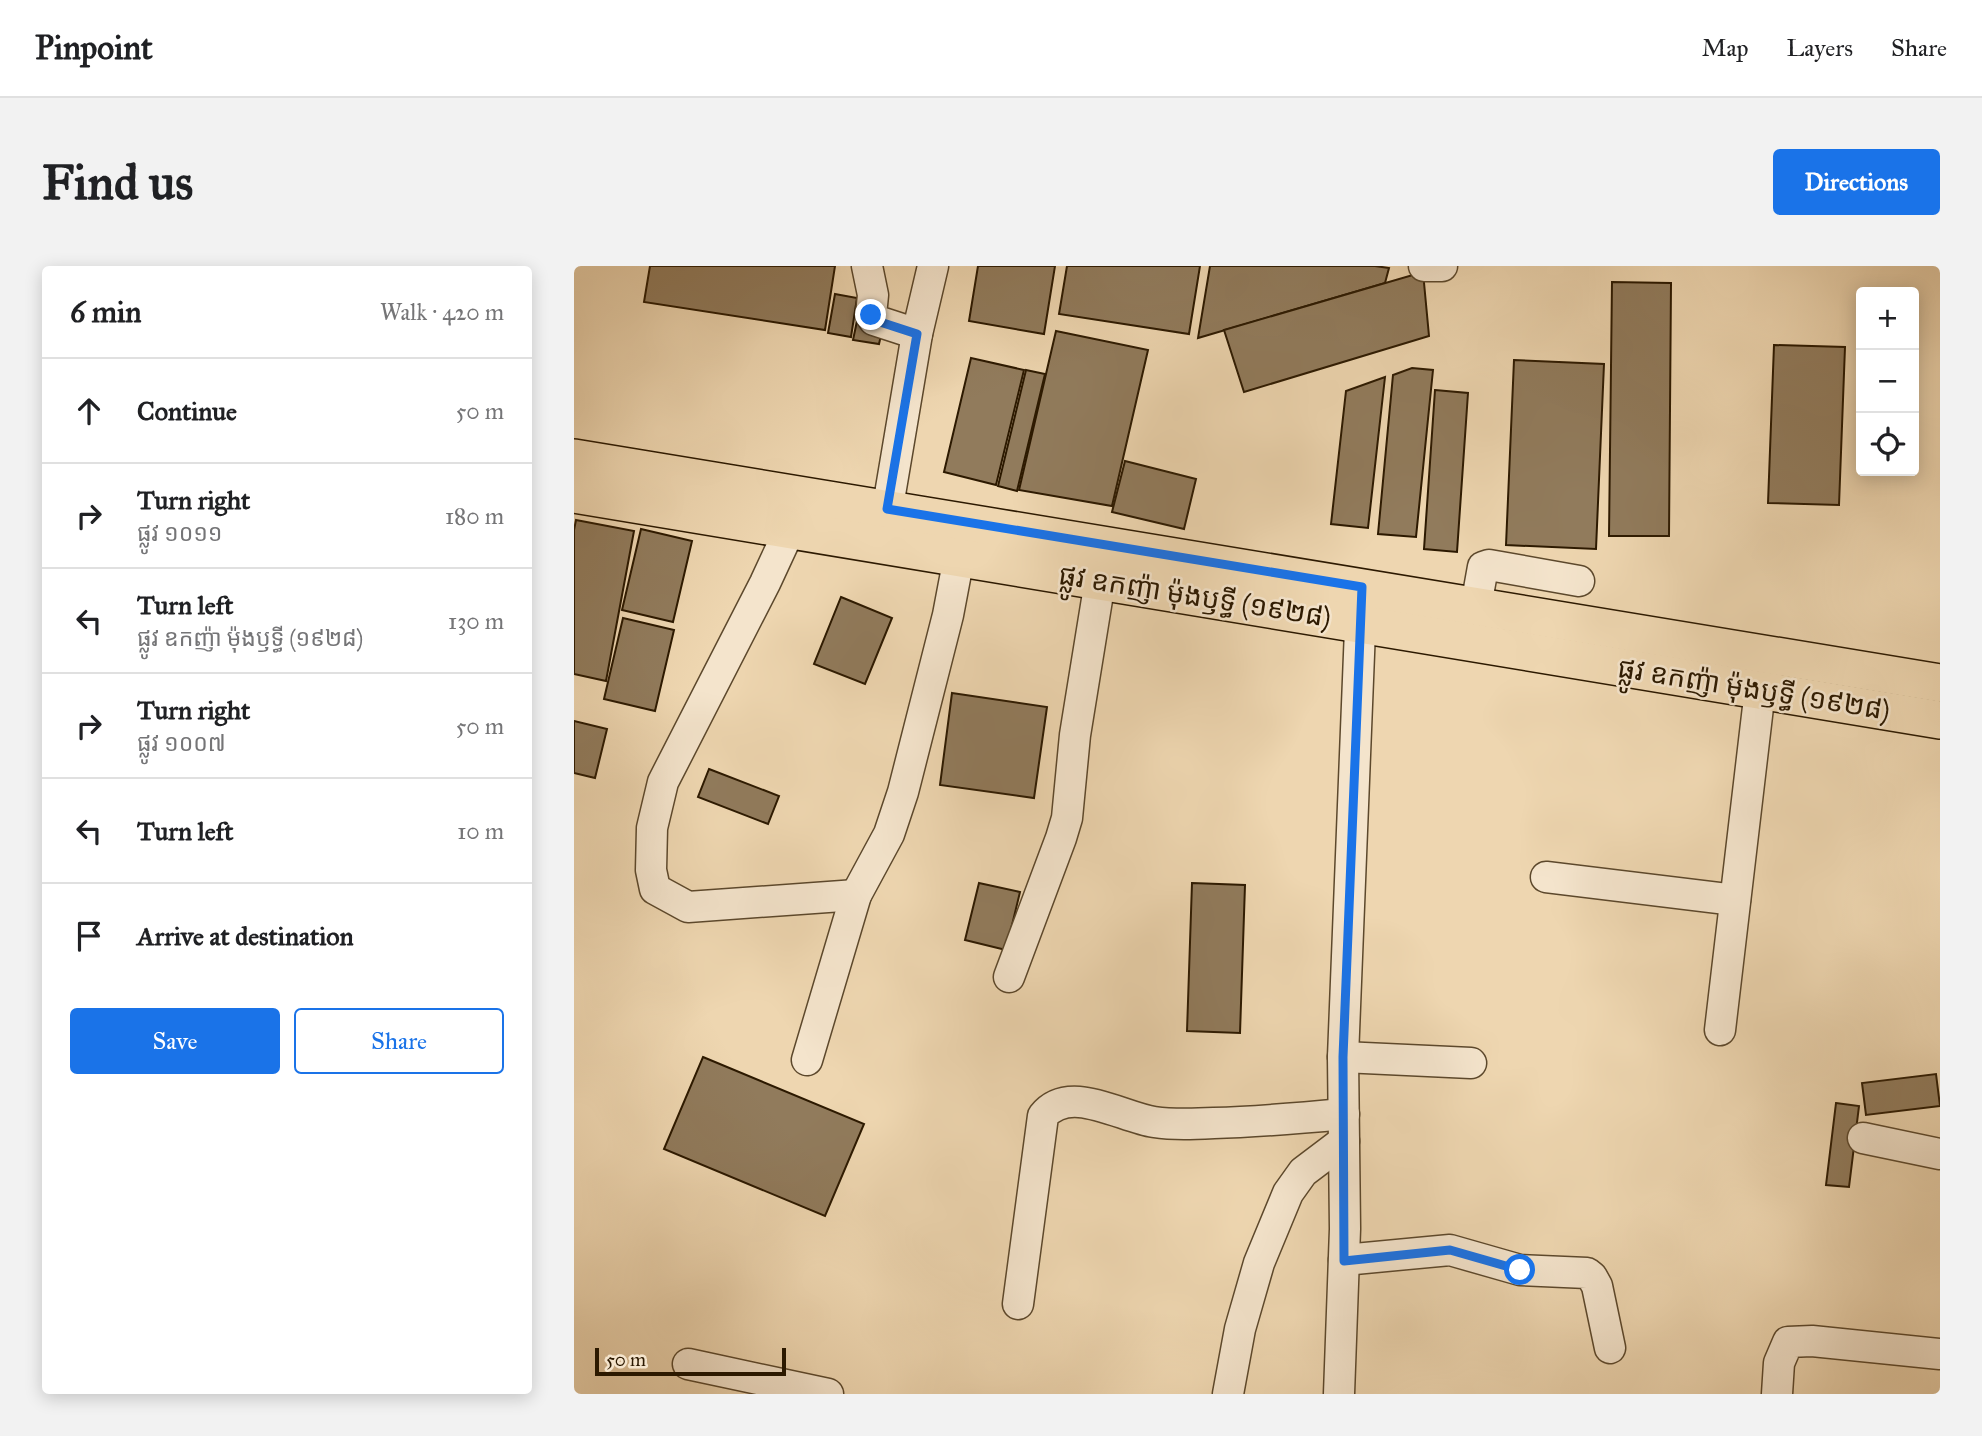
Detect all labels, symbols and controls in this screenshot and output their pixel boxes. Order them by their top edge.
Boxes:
text: Pinpoint [35,28,153,68]
text: Map [1702,33,1749,63]
text: Layers [1787,33,1853,63]
text: Share [1891,33,1947,63]
button: Directions [1773,149,1940,215]
text: Find us [42,153,193,212]
map controls [1856,287,1919,476]
button: + [1856,287,1919,350]
text: 6 min [70,294,142,330]
text: Walk · 420 m [380,298,504,326]
route end [855,299,886,330]
button: − [1856,350,1919,413]
icon: ahead [70,392,108,430]
text: Continue [137,395,237,427]
text: 50 m [456,397,504,425]
button: locate [1856,413,1919,476]
text: Turn right [137,484,250,516]
icon: right [70,497,108,535]
text: 180 m [445,502,504,530]
text: ផ្លូវ ១០១១ [137,519,222,547]
street label: ផ្លូវ ឧកញ៉ា ម៉ុងឫទ្ធី (១៩២៨) [1055,557,1334,642]
text: Turn left [137,589,233,621]
icon: left [70,602,108,640]
text: 130 m [448,607,504,635]
text: ផ្លូវ ឧកញ៉ា ម៉ុងឫទ្ធី (១៩២៨) [137,624,363,652]
street label: ផ្លូវ ឧកញ៉ា ម៉ុងឫទ្ធី (១៩២៨) [1614,650,1893,735]
text: Turn right [137,694,250,726]
icon: right [70,707,108,745]
text: 50 m [456,712,504,740]
text: ផ្លូវ ១០០៧ [137,729,226,757]
icon: left [70,812,108,850]
text: Turn left [137,815,233,847]
text: 10 m [457,817,504,845]
icon: arrive [70,917,108,955]
text: Arrive at destination [137,920,354,952]
button: Save [70,1008,280,1074]
button: Share [294,1008,504,1074]
route start [1504,1254,1535,1285]
scale bar [595,1345,786,1377]
text: 50 m [606,1348,646,1371]

